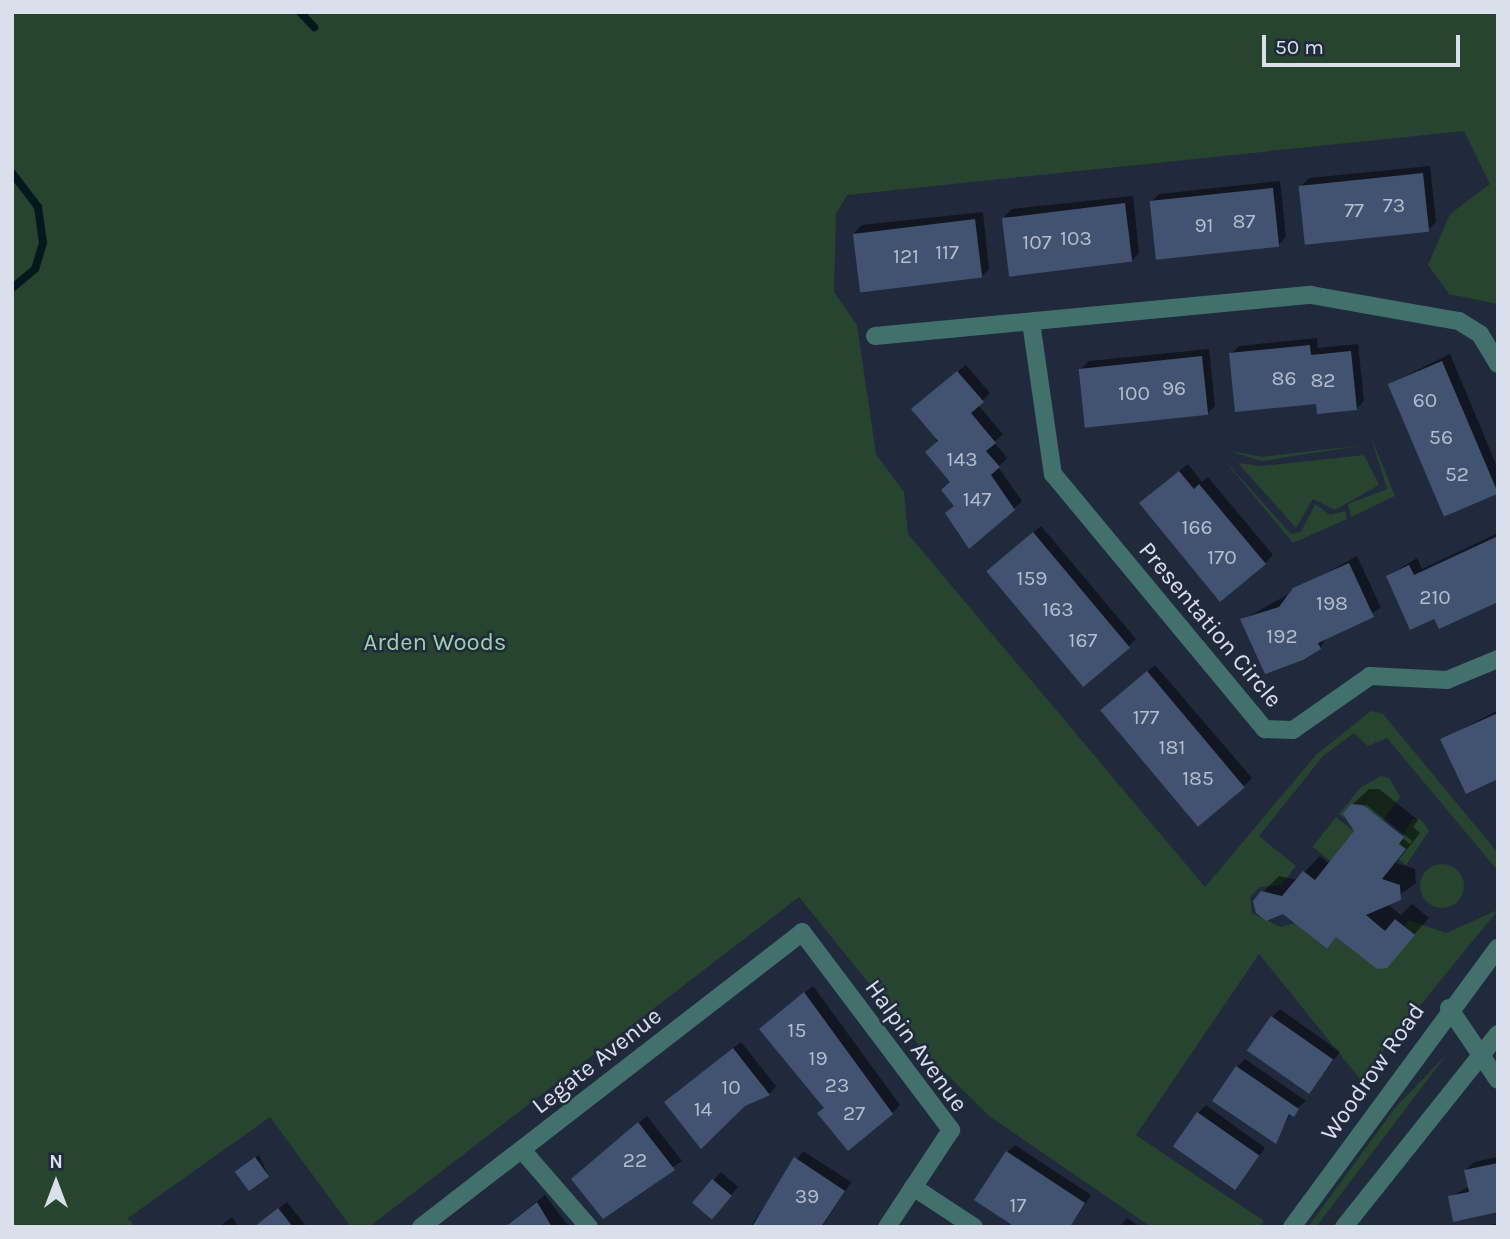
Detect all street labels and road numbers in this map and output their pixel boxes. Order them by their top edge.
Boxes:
street label: Presentation Circle [1132,536,1288,714]
street label: Halpin Avenue [858,974,974,1118]
street label: Woodrow Road [1315,998,1431,1146]
street label: Legate Avenue [527,1002,667,1120]

